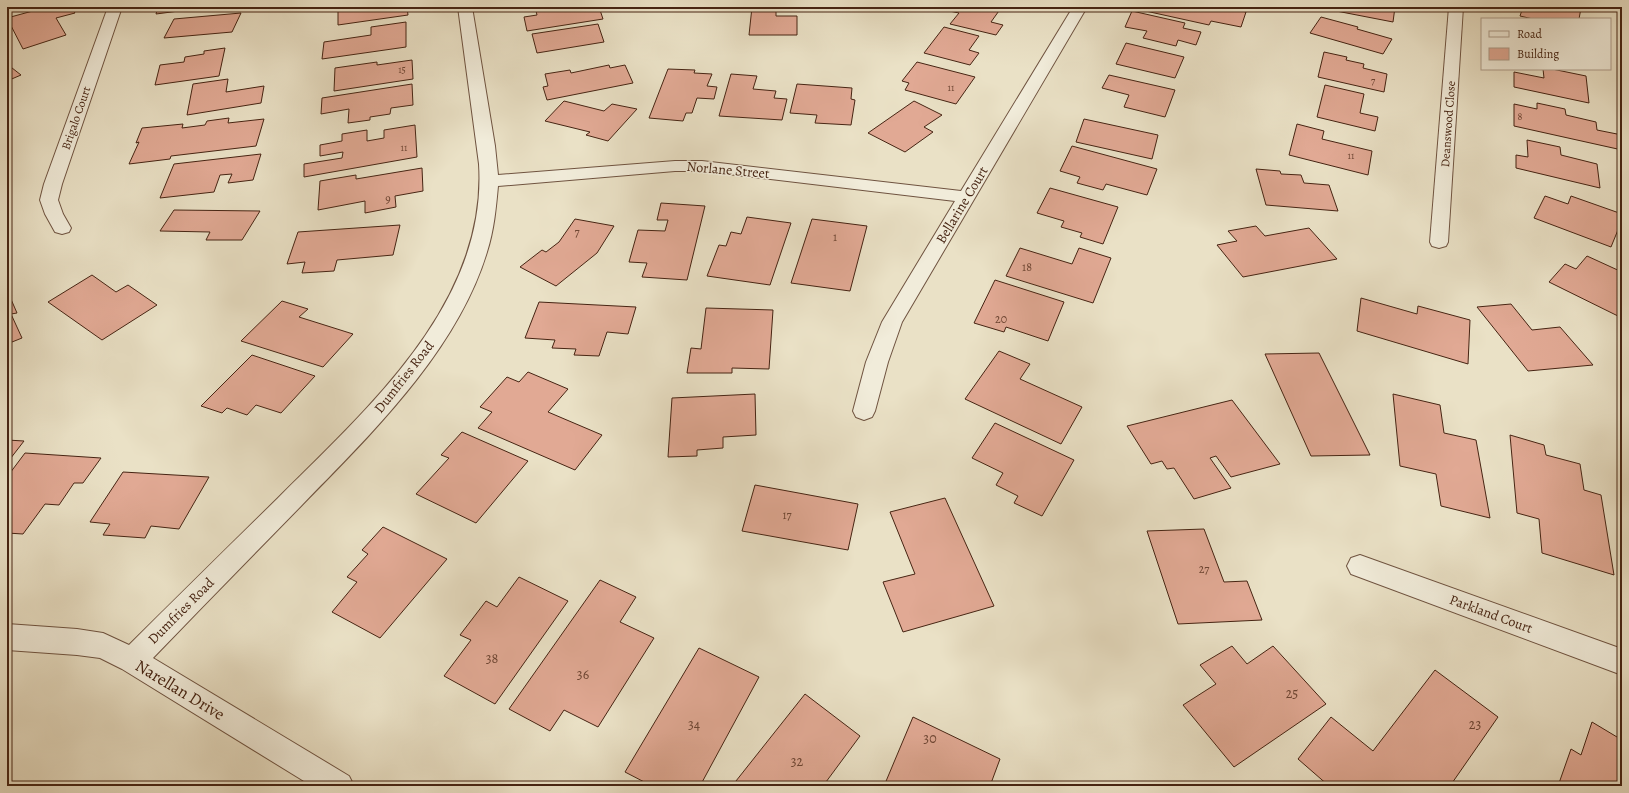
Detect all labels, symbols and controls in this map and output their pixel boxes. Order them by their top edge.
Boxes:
legend [1481,18,1611,70]
text: Road [1517,26,1543,42]
text: Building [1517,46,1559,62]
house number: 15 [398,63,406,76]
house number: 7 [1371,74,1376,87]
street label: Deanswood Close [1437,80,1459,168]
house number: 11 [948,81,955,94]
street label: Brigalo Court [58,84,94,152]
house number: 8 [1518,110,1523,123]
house number: 11 [401,141,408,154]
house number: 11 [1348,149,1355,162]
street label: Norlane Street [686,157,771,183]
street label: Bellarine Court [931,163,993,247]
house number: 9 [385,191,391,207]
house number: 7 [574,224,580,240]
house number: 1 [833,229,837,245]
house number: 18 [1022,259,1032,275]
house number: 20 [995,311,1007,327]
street label: Dumfries Road [370,337,439,417]
house number: 17 [782,507,793,523]
house number: 27 [1199,561,1210,577]
street label: Dumfries Road [144,573,219,648]
street label: Parkland Court [1447,590,1536,638]
house number: 38 [486,649,499,668]
street label: Narellan Drive [131,654,229,726]
house number: 36 [577,665,589,684]
house number: 25 [1286,684,1298,703]
house number: 34 [688,715,700,734]
house number: 23 [1469,715,1481,734]
house number: 30 [923,729,937,748]
house number: 32 [791,752,804,771]

